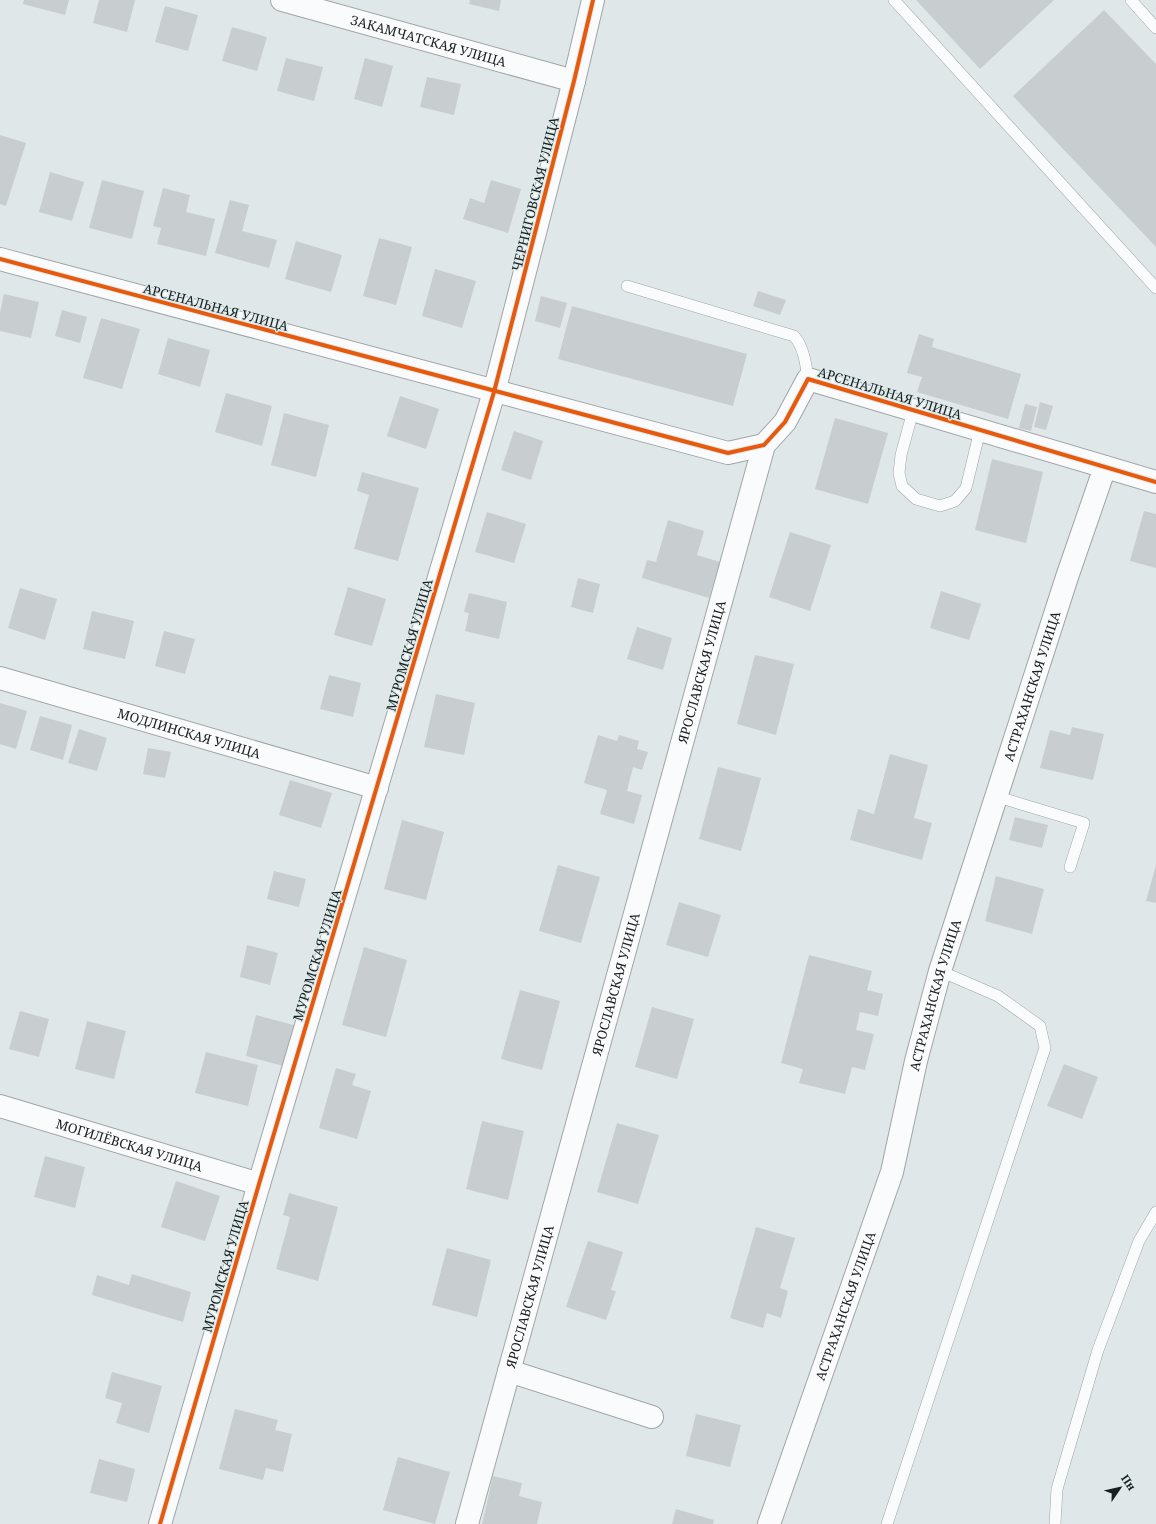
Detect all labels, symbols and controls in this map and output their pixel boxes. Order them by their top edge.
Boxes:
street label: ЗАКАМЧАТСКАЯ УЛИЦА [349,10,509,71]
street label: ЧЕРНИГОВСКАЯ УЛИЦА [507,114,563,273]
street label: АРСЕНАЛЬНАЯ УЛИЦА [141,279,291,335]
street label: АРСЕНАЛЬНАЯ УЛИЦА [816,363,965,424]
street label: МУРОМСКАЯ УЛИЦА [381,576,437,713]
street label: ЯРОСЛАВСКАЯ УЛИЦА [673,597,730,746]
street label: АСТРАХАНСКАЯ УЛИЦА [999,608,1065,763]
street label: МОДЛИНСКАЯ УЛИЦА [115,704,264,763]
street label: МУРОМСКАЯ УЛИЦА [288,886,346,1023]
street label: ЯРОСЛАВСКАЯ УЛИЦА [587,910,644,1059]
street label: АСТРАХАНСКАЯ УЛИЦА [905,916,965,1072]
street label: МОГИЛЁВСКАЯ УЛИЦА [54,1114,206,1176]
street label: МУРОМСКАЯ УЛИЦА [197,1197,253,1334]
street label: ЯРОСЛАВСКАЯ УЛИЦА [501,1222,558,1371]
street label: АСТРАХАНСКАЯ УЛИЦА [811,1228,880,1383]
north arrow [1100,1468,1140,1508]
text: Пн [1118,1471,1140,1494]

